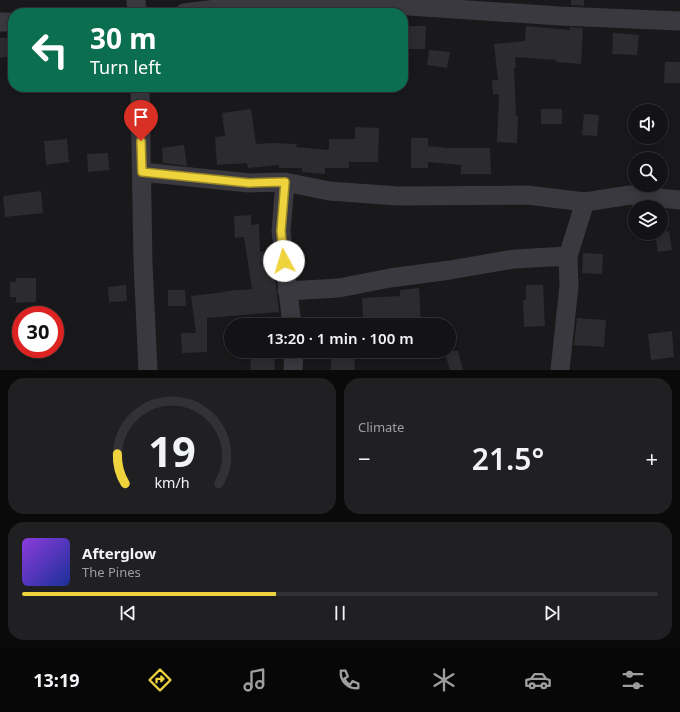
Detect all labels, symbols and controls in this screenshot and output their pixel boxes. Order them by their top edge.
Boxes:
text: 30 m [90,19,157,57]
icon: left [24,24,76,76]
text: Turn left [90,55,161,79]
pin [124,100,158,141]
map controls [628,104,668,240]
button: sound [628,104,668,144]
icon: arrive [130,106,152,128]
button: search [628,152,668,192]
button: layers [628,200,668,240]
position arrow [263,240,305,282]
speed limit sign: 30 [12,306,64,358]
text: 13:20 · 1 min · 100 m [266,328,414,348]
text: Climate [358,418,404,436]
text: 19 [148,423,196,479]
text: 21.5° [472,438,544,479]
text: − [358,443,371,473]
text: + [645,443,658,473]
text: km/h [154,473,190,492]
text: Afterglow [82,543,156,563]
text: The Pines [82,563,141,581]
icon: previous [117,602,139,624]
icon: pause [329,602,351,624]
icon: next [541,602,563,624]
icon: directions [146,666,174,694]
icon: music [241,666,269,694]
icon: phone [335,666,363,694]
icon: climate [430,666,458,694]
icon: car [524,666,552,694]
icon: filters [619,666,647,694]
text: 13:19 [33,668,80,692]

